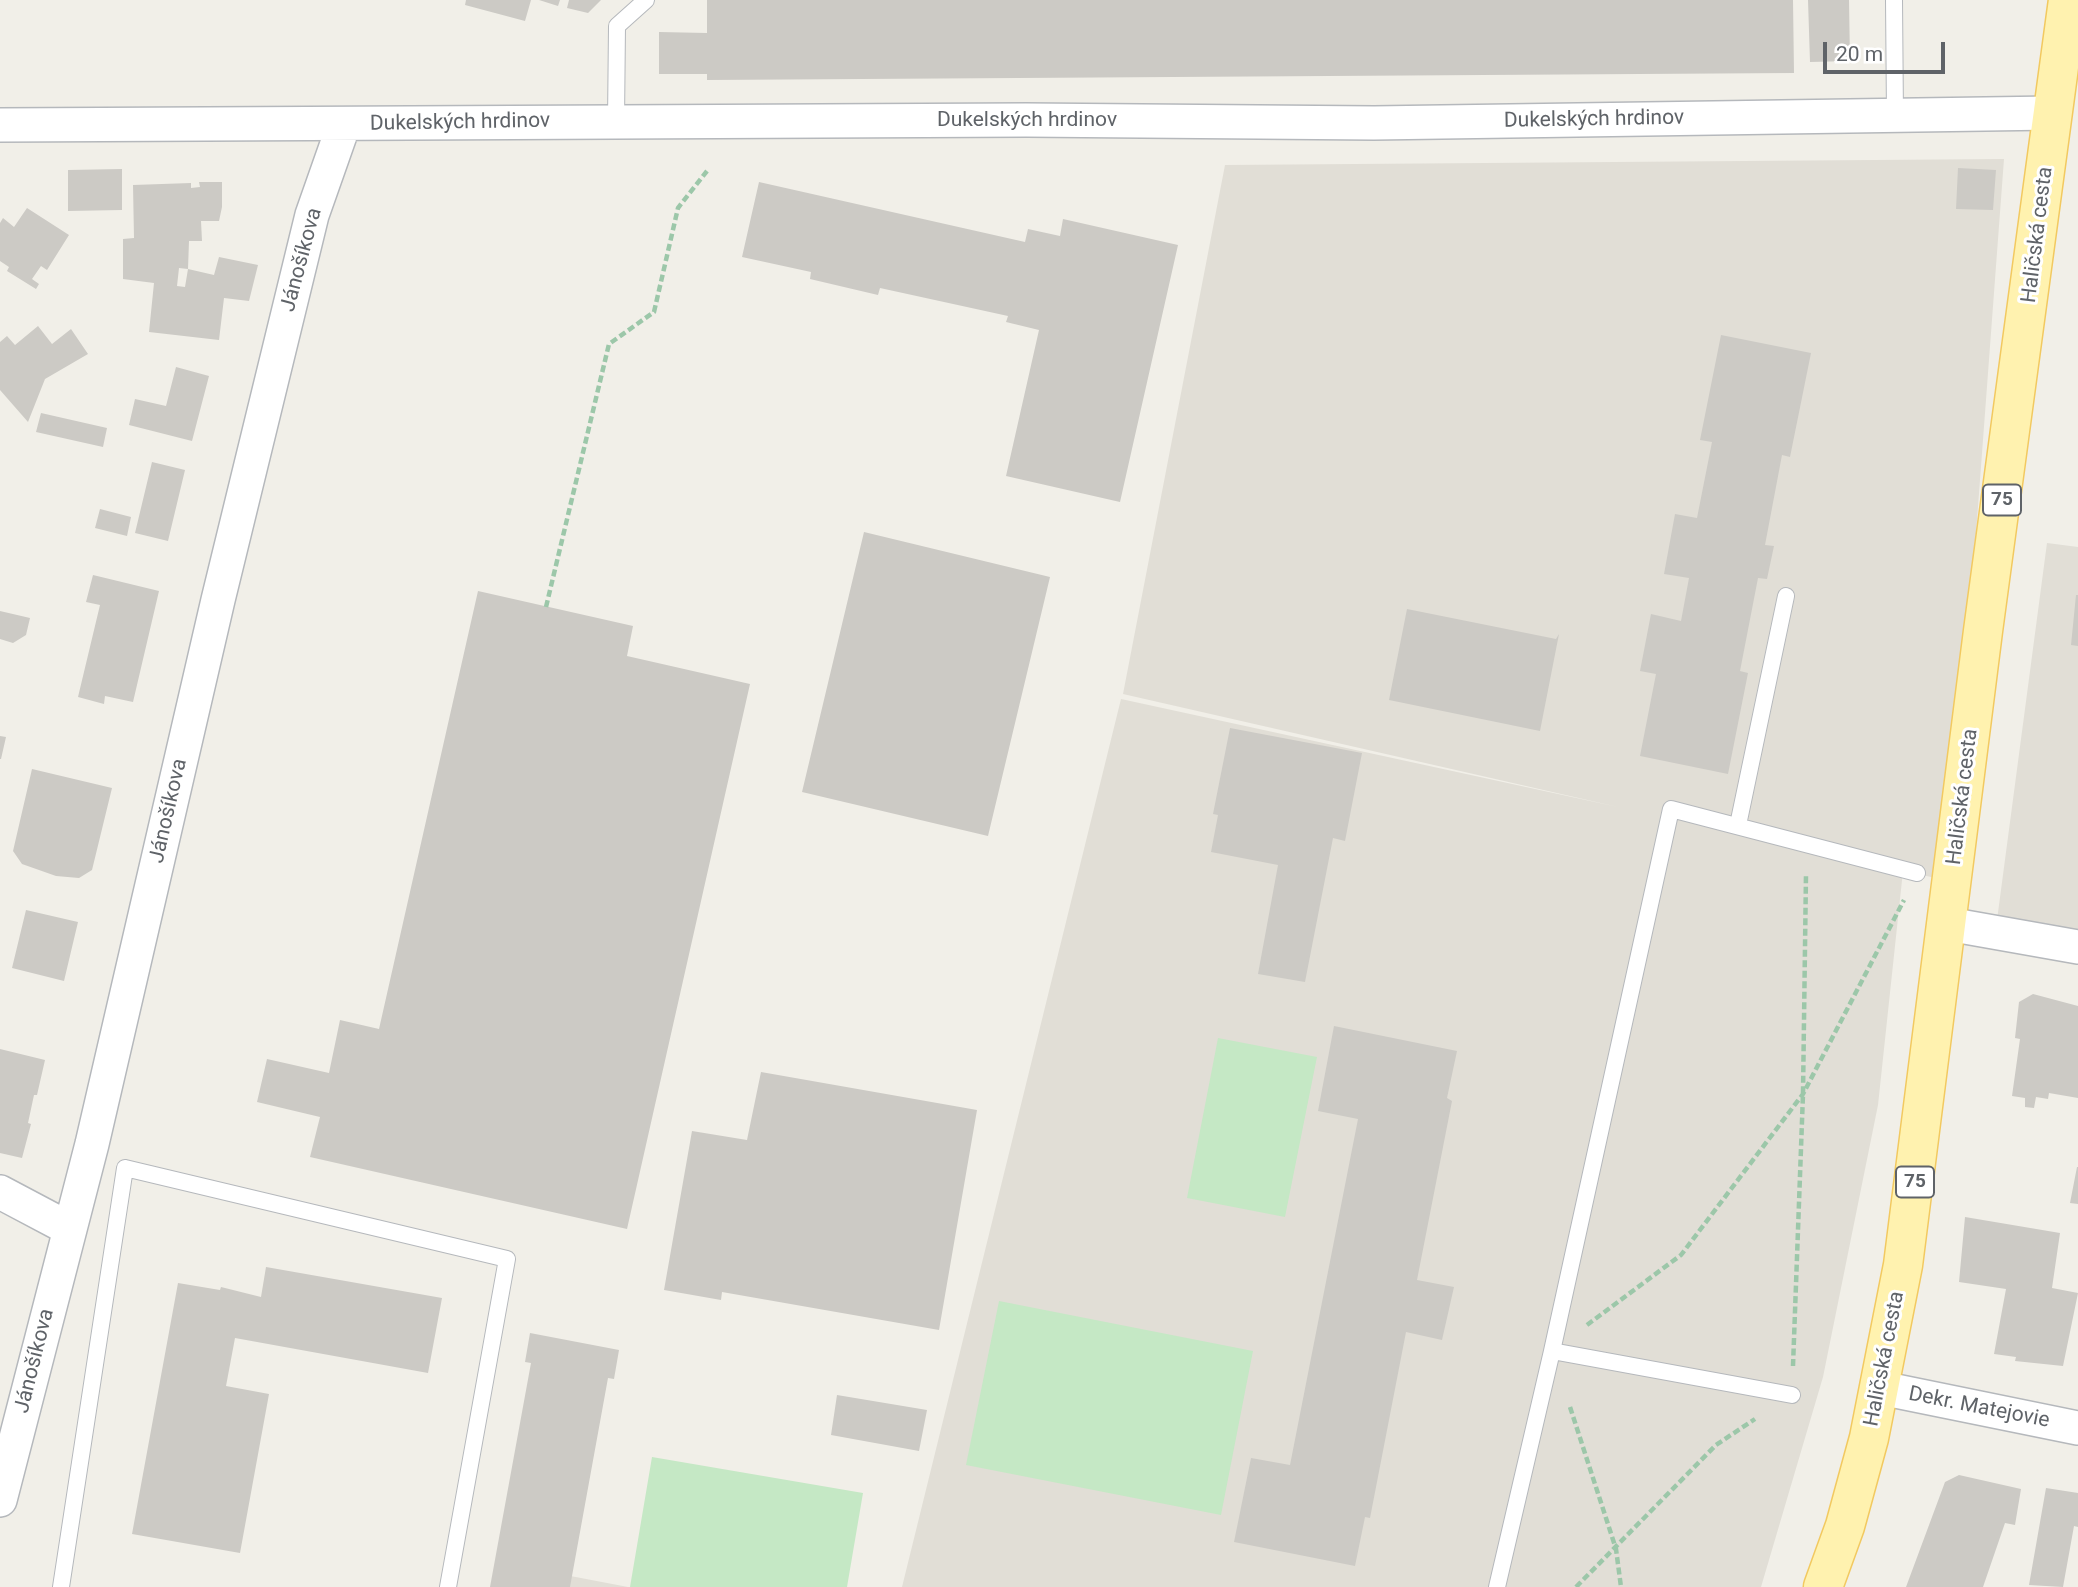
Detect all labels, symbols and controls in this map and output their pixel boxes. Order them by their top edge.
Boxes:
scale bar [1826,28,1948,72]
text: 20 m [1836,42,1883,66]
street label: Dukelských hrdinov [1504,106,1684,134]
street label: Dukelských hrdinov [937,108,1117,134]
street label: Dukelských hrdinov [370,109,550,137]
street label: Haličská cesta [2017,165,2059,305]
street label: Jánošíkova [276,205,328,315]
road number: 75 [1983,485,2021,516]
street label: Haličská cesta [1942,727,1984,867]
street label: Jánošíkova [145,756,193,866]
road number: 75 [1896,1166,1934,1198]
street label: Haličská cesta [1860,1289,1910,1429]
street label: Jánošíkova [10,1306,60,1416]
street label: Dekr. Matejovie [1906,1382,2052,1434]

